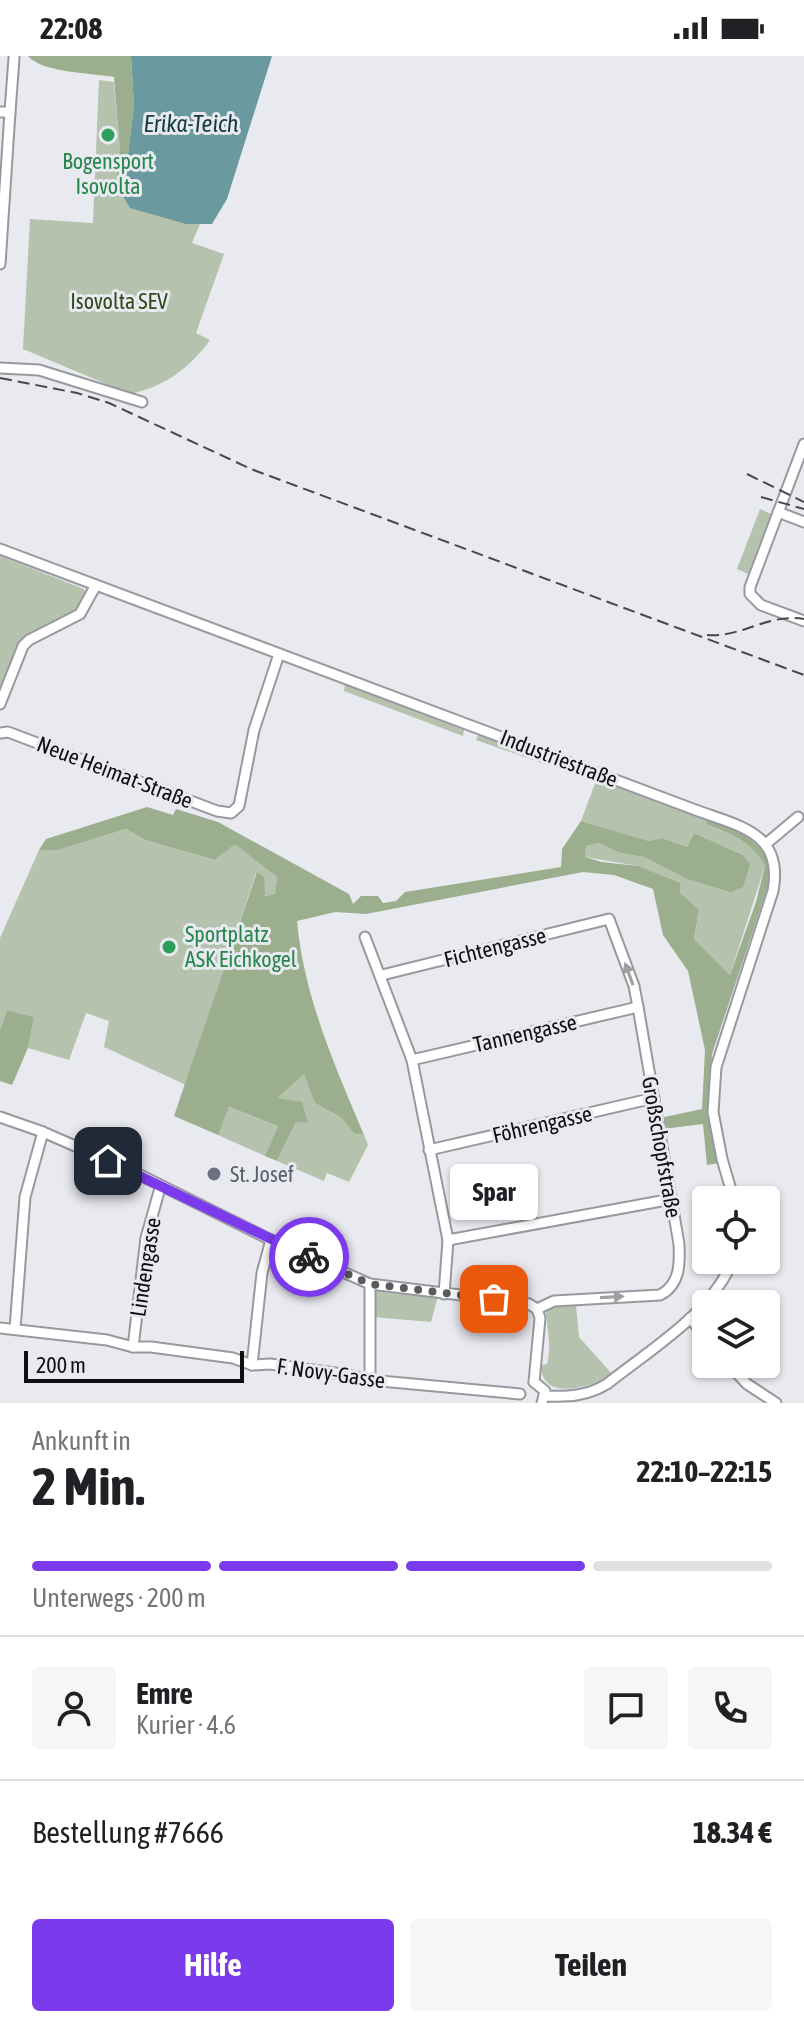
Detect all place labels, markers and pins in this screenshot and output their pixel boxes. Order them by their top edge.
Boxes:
marker: Bogensport Isovolta [99,126,117,144]
place label: Bogensport Isovolta [62,148,154,199]
place label: Sportplatz ASK Eichkogel [185,921,297,972]
marker: Sportplatz ASK Eichkogel [160,938,178,956]
pin [74,1127,142,1195]
place label: St. Josef [230,1161,294,1187]
callout: Spar [450,1163,538,1219]
marker: St. Josef [205,1165,223,1183]
pin [460,1265,528,1333]

